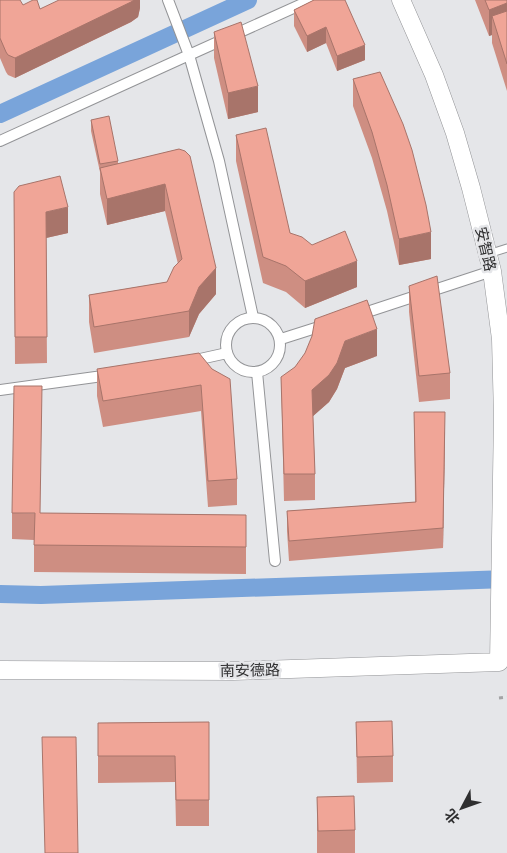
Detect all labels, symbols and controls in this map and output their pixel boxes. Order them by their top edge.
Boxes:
street label: 安智路 [472,225,500,273]
street label: 南安德路 [220,660,280,680]
north arrow [437,783,487,833]
text: 北 [441,805,464,828]

